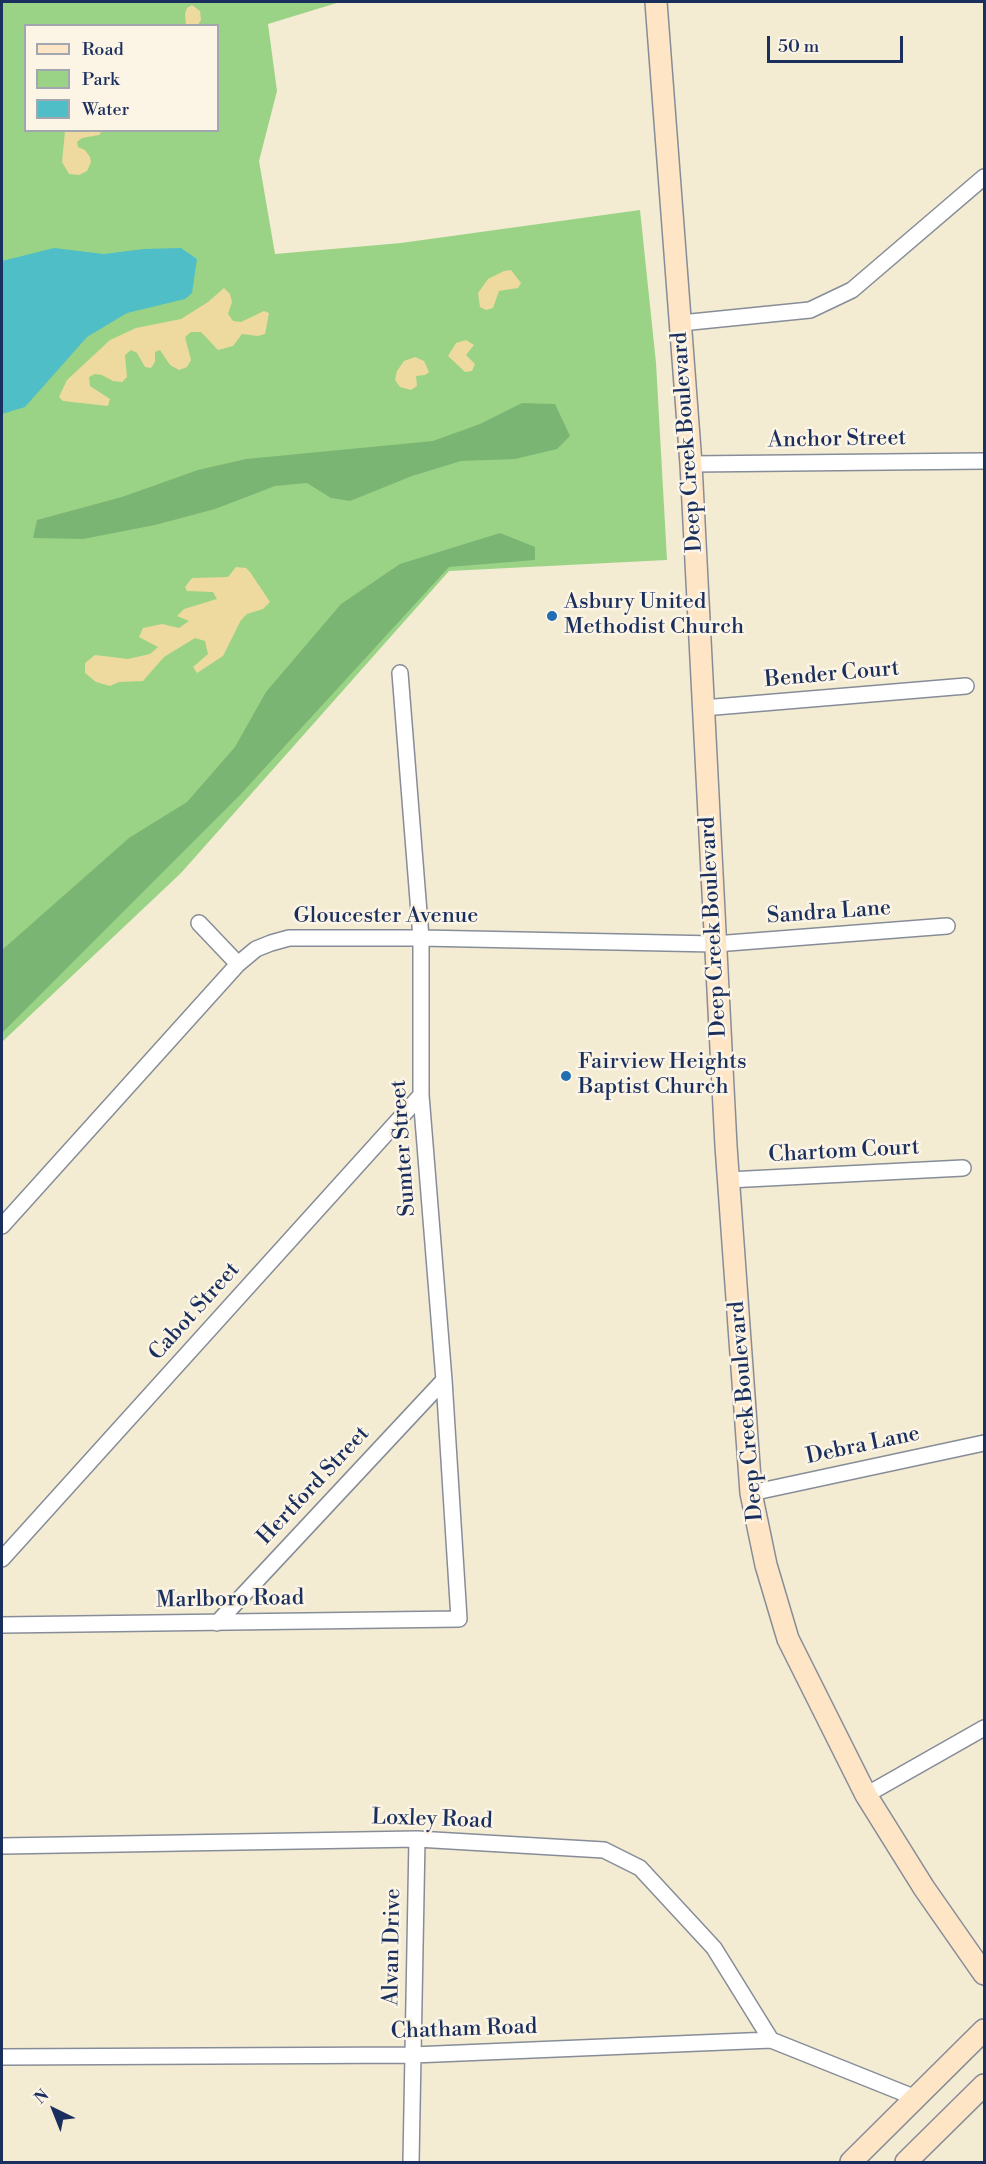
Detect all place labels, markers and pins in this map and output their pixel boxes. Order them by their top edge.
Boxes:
place label: Asbury United Methodist Church [564,590,744,642]
marker: Asbury United Methodist Church [545,609,559,623]
place label: Fairview Heights Baptist Church [578,1050,747,1102]
marker: Fairview Heights Baptist Church [559,1069,573,1083]

